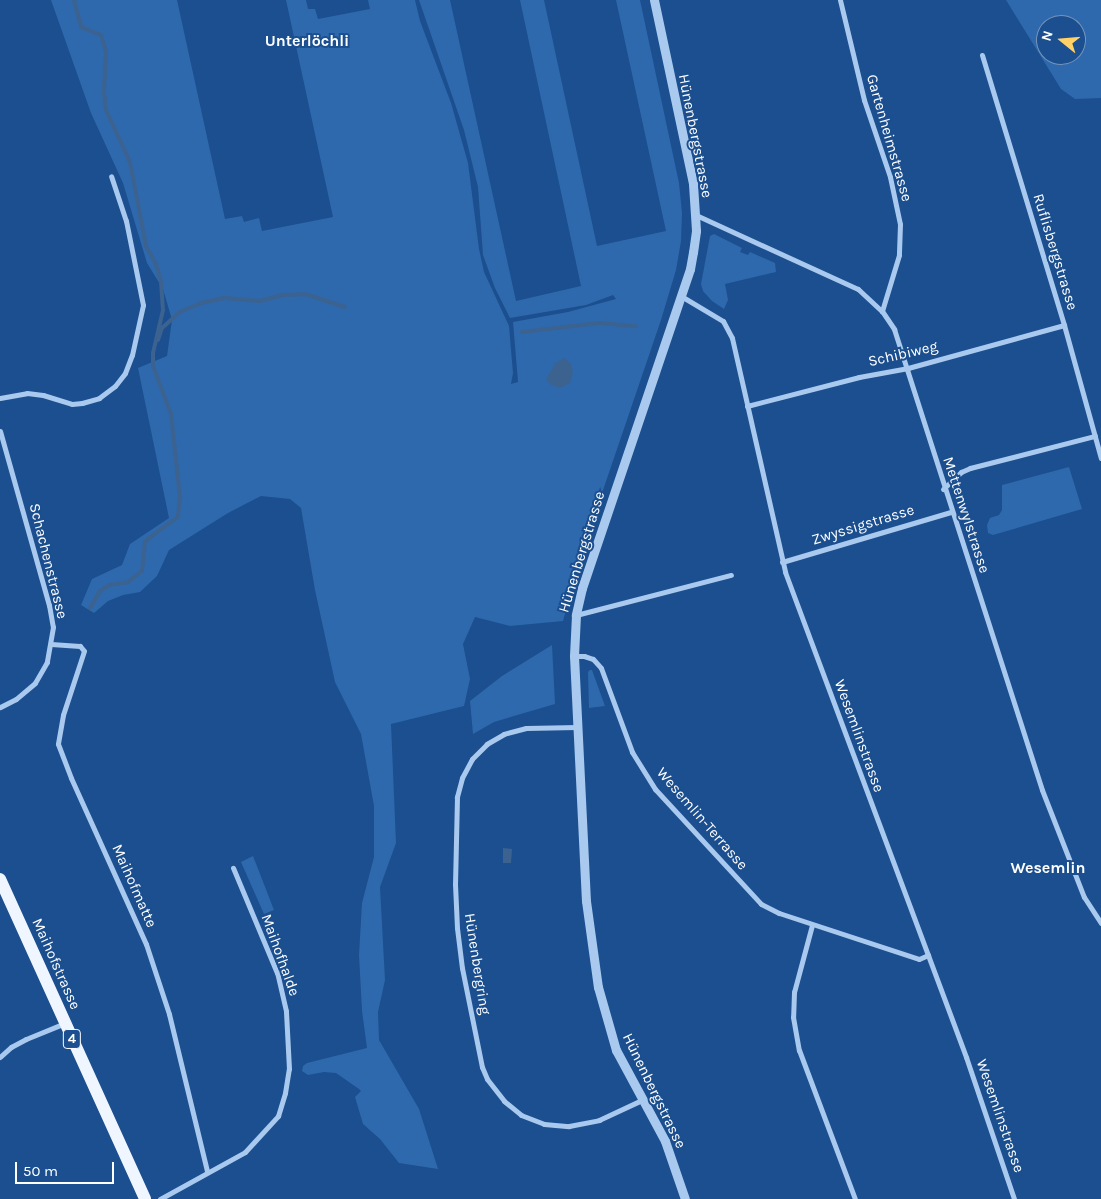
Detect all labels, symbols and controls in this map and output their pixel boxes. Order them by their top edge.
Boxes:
north arrow [1036,15,1086,65]
text: N [1038,28,1057,43]
district label: Unterlöchli [265,31,349,51]
street label: Gartenheimstrasse [862,72,916,204]
street label: Hünenbergstrasse [674,73,716,199]
street label: Ruflisbergstrasse [1029,192,1081,312]
street label: Schibiweg [867,337,939,371]
street label: Mettenwylstrasse [939,455,993,575]
street label: Hünenbergstrasse [555,489,609,615]
street label: Schachenstrasse [25,501,71,621]
street label: Zwyssigstrasse [810,501,916,549]
street label: Wesemlinstrasse [830,677,888,795]
street label: Wesemlin-Terrasse [653,764,751,874]
street label: Maihofmatte [108,842,160,930]
district label: Wesemlin [1010,858,1086,878]
street label: Maihofhalde [257,912,303,998]
street label: Hünenbergring [460,912,494,1016]
street label: Maihofstrasse [28,916,84,1012]
road number: 4 [62,1028,82,1050]
street label: Hünenbergstrasse [618,1031,690,1151]
street label: Wesemlinstrasse [972,1057,1028,1175]
scale bar [18,1152,116,1184]
text: 50 m [23,1162,58,1180]

